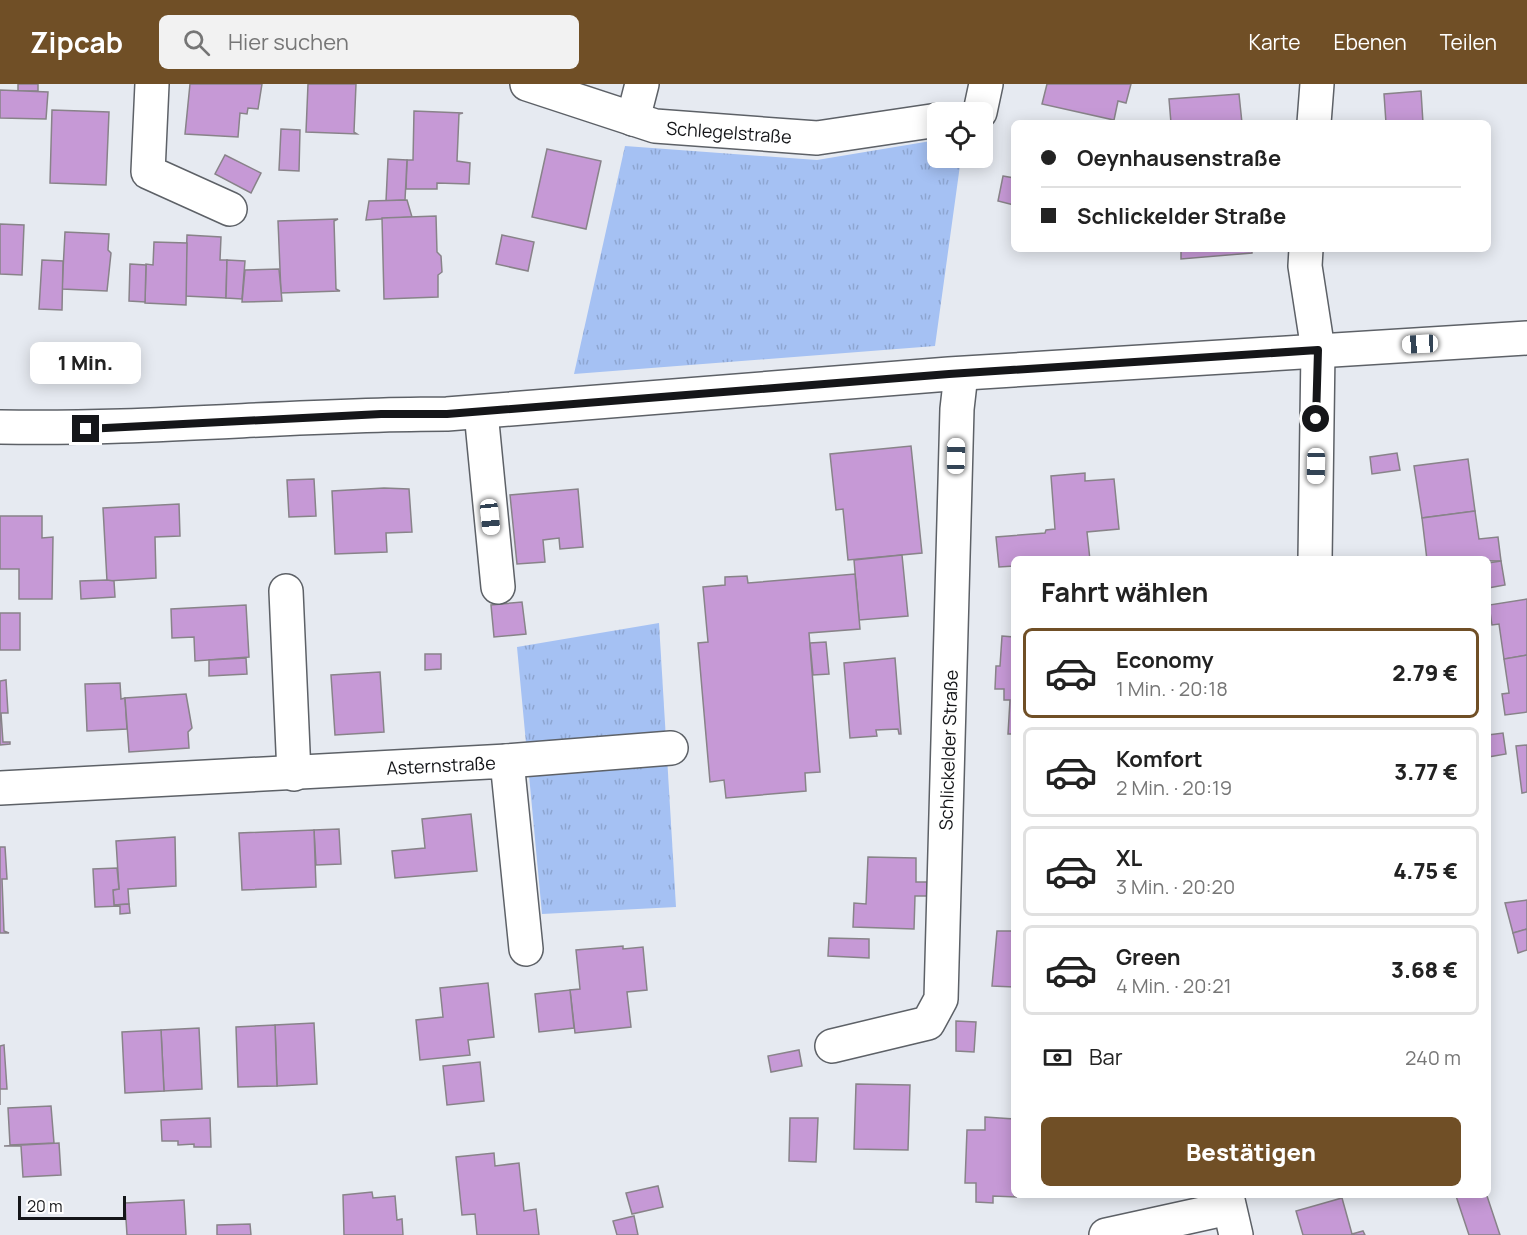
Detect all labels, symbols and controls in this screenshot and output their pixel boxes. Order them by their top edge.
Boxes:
search box [159,15,579,69]
text: Zipcab [30,23,123,61]
icon: search [180,26,213,59]
text: Hier suchen [228,27,349,57]
text: Karte [1248,28,1300,56]
text: Ebenen [1333,28,1407,56]
text: Teilen [1440,28,1497,56]
map controls [927,102,993,168]
button: locate [927,102,993,168]
street label: Schlegelstraße [665,116,793,148]
text: Oeynhausenstraße [1077,143,1281,173]
text: Schlickelder Straße [1077,201,1286,231]
car [1402,334,1438,354]
callout: 1 Min. [31,342,142,384]
text: 1 Min. [58,349,113,376]
route start [1302,405,1329,432]
route end [72,415,99,442]
car [947,438,965,474]
car [1307,448,1325,484]
car [479,498,501,536]
text: Fahrt wählen [1041,573,1209,610]
text: Economy [1116,645,1214,675]
icon: car [1044,646,1098,700]
text: 2.79 € [1392,658,1458,688]
street label: Schlickelder Straße [933,669,963,831]
text: 1 Min. · 20:18 [1116,675,1228,702]
text: Komfort [1116,744,1203,774]
icon: car [1044,745,1098,799]
street label: Asternstraße [386,750,496,780]
text: 3.77 € [1394,757,1458,787]
text: 2 Min. · 20:19 [1116,774,1232,801]
text: XL [1116,843,1142,873]
icon: car [1044,844,1098,898]
text: 4.75 € [1393,856,1458,886]
text: 3 Min. · 20:20 [1116,873,1235,900]
text: Green [1116,942,1181,972]
icon: car [1044,943,1098,997]
text: 3.68 € [1391,955,1458,985]
text: 4 Min. · 20:21 [1116,972,1232,999]
icon: cash [1041,1041,1074,1074]
text: Bar [1089,1042,1123,1072]
text: 240 m [1405,1044,1461,1071]
button: Bestätigen [1041,1117,1461,1186]
scale bar [18,1193,126,1220]
text: 20 m [27,1195,63,1217]

